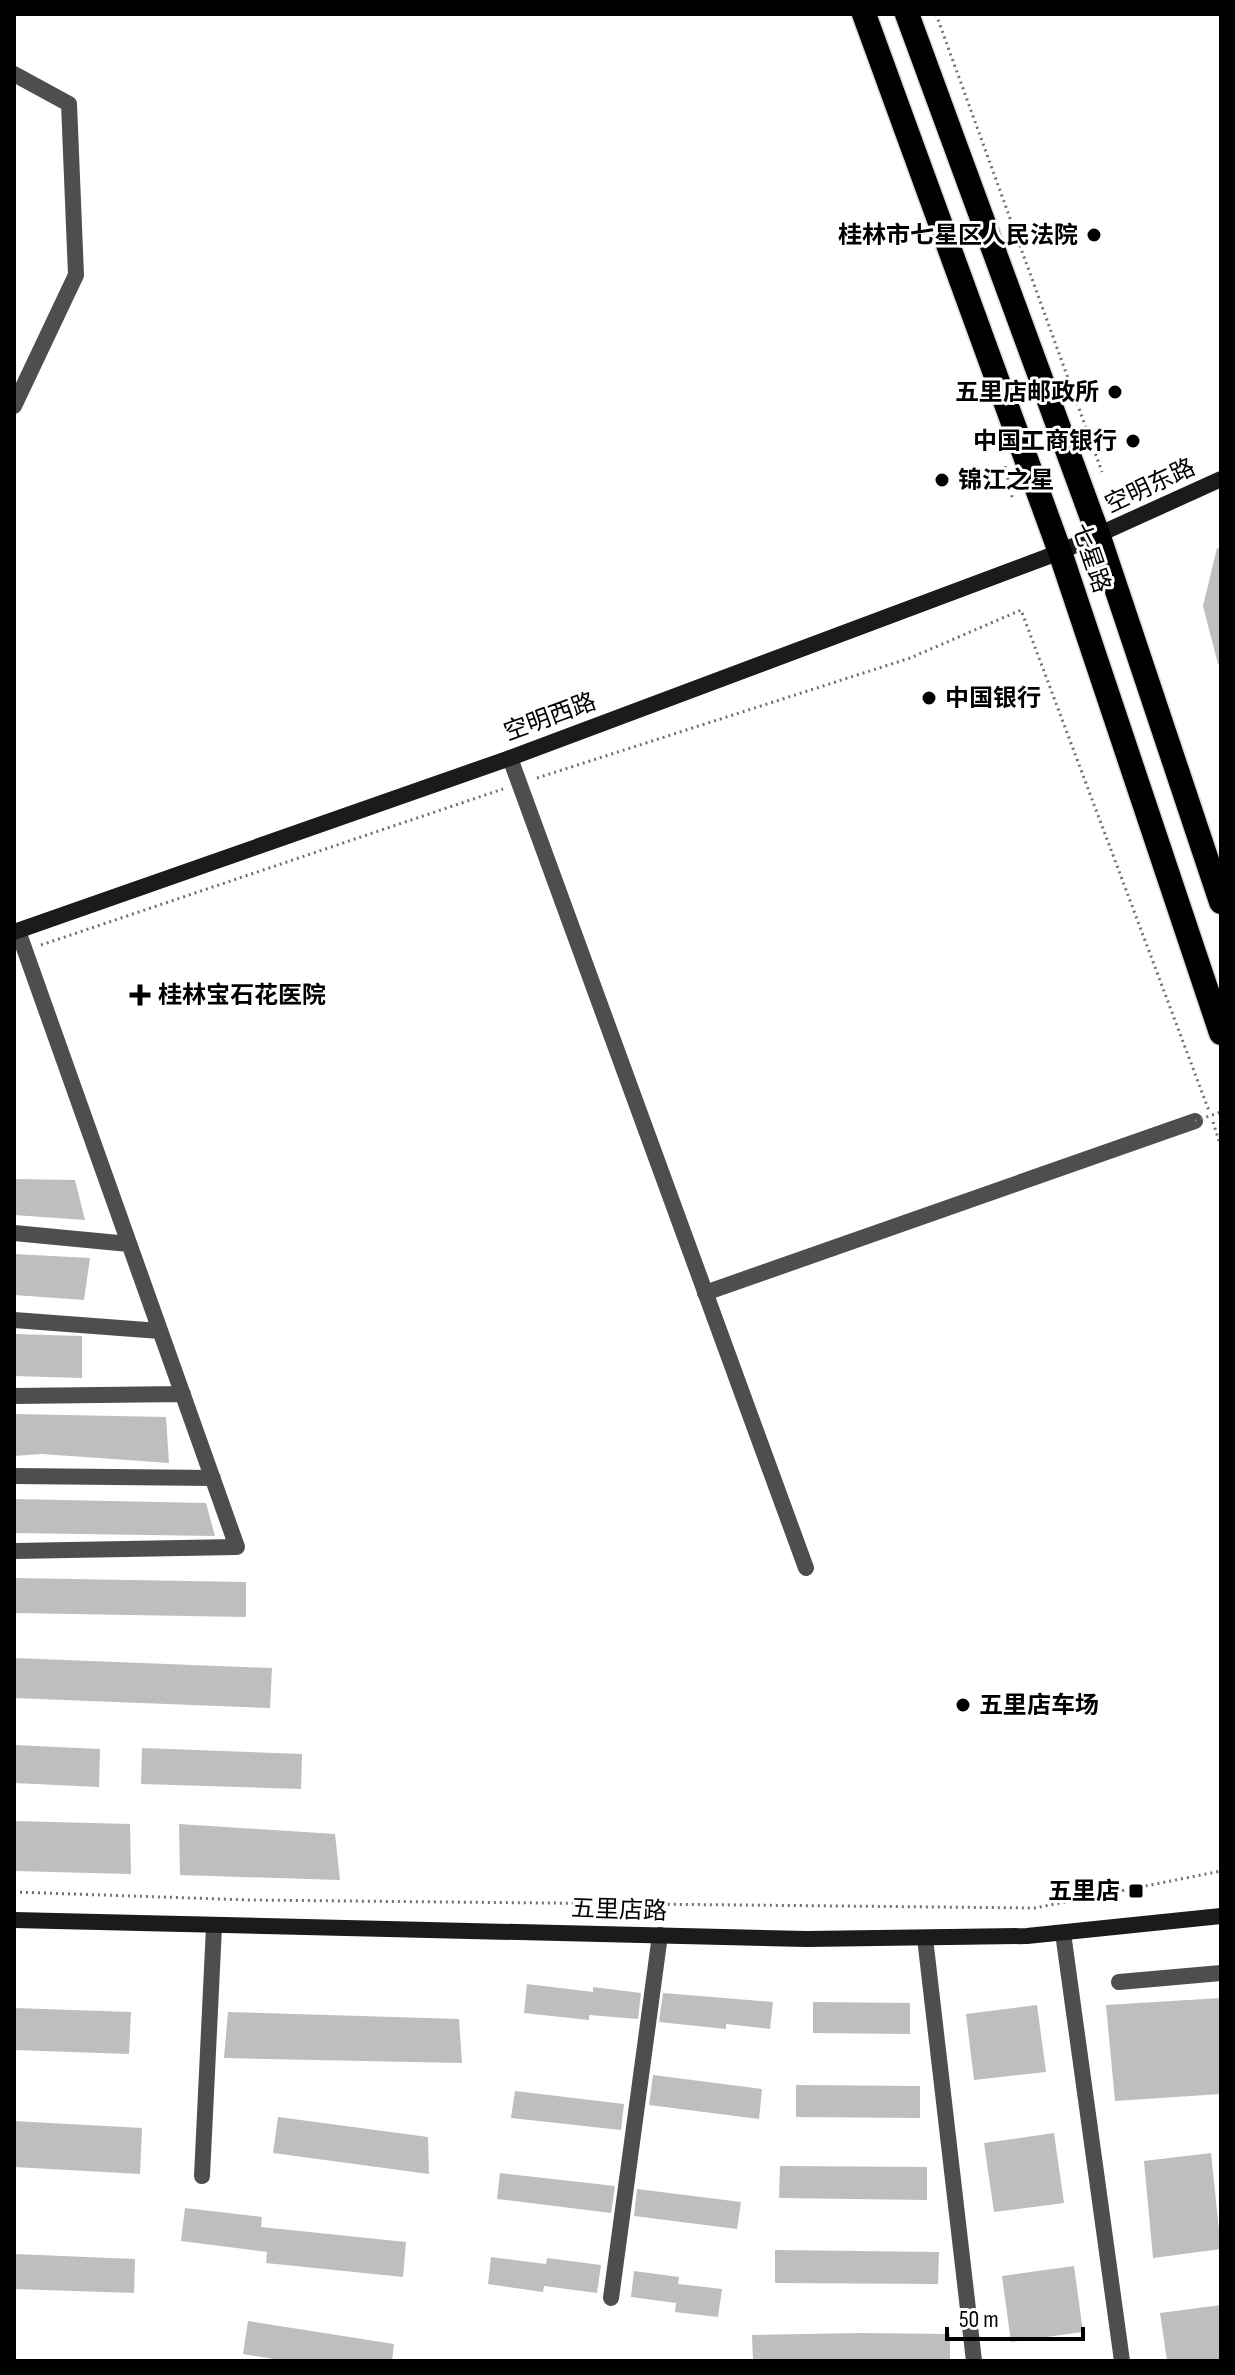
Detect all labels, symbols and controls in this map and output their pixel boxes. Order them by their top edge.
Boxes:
place label: 桂林市七星区人民法院 [838,221,1078,250]
marker: 桂林市七星区人民法院 [1085,226,1103,244]
place label: 五里店邮政所 [955,378,1099,407]
marker: 五里店邮政所 [1106,383,1124,401]
place label: 中国工商银行 [973,427,1117,456]
marker: 中国工商银行 [1124,432,1142,450]
street label: 空明东路 [1100,453,1200,519]
place label: 锦江之星 [958,466,1054,495]
marker: 锦江之星 [933,471,951,489]
street label: 七星路 [1066,519,1116,597]
place label: 中国银行 [945,684,1041,713]
street label: 空明西路 [500,687,600,747]
marker: 中国银行 [920,689,938,707]
place label: 桂林宝石花医院 [158,981,326,1010]
marker: 桂林宝石花医院 [129,984,151,1006]
place label: 五里店车场 [979,1691,1099,1720]
marker: 五里店车场 [954,1696,972,1714]
place label: 五里店 [1048,1877,1120,1906]
marker: 五里店 [1127,1882,1145,1900]
street label: 五里店路 [571,1894,667,1926]
scale bar [947,2291,1083,2341]
text: 50 m [959,2305,999,2334]

